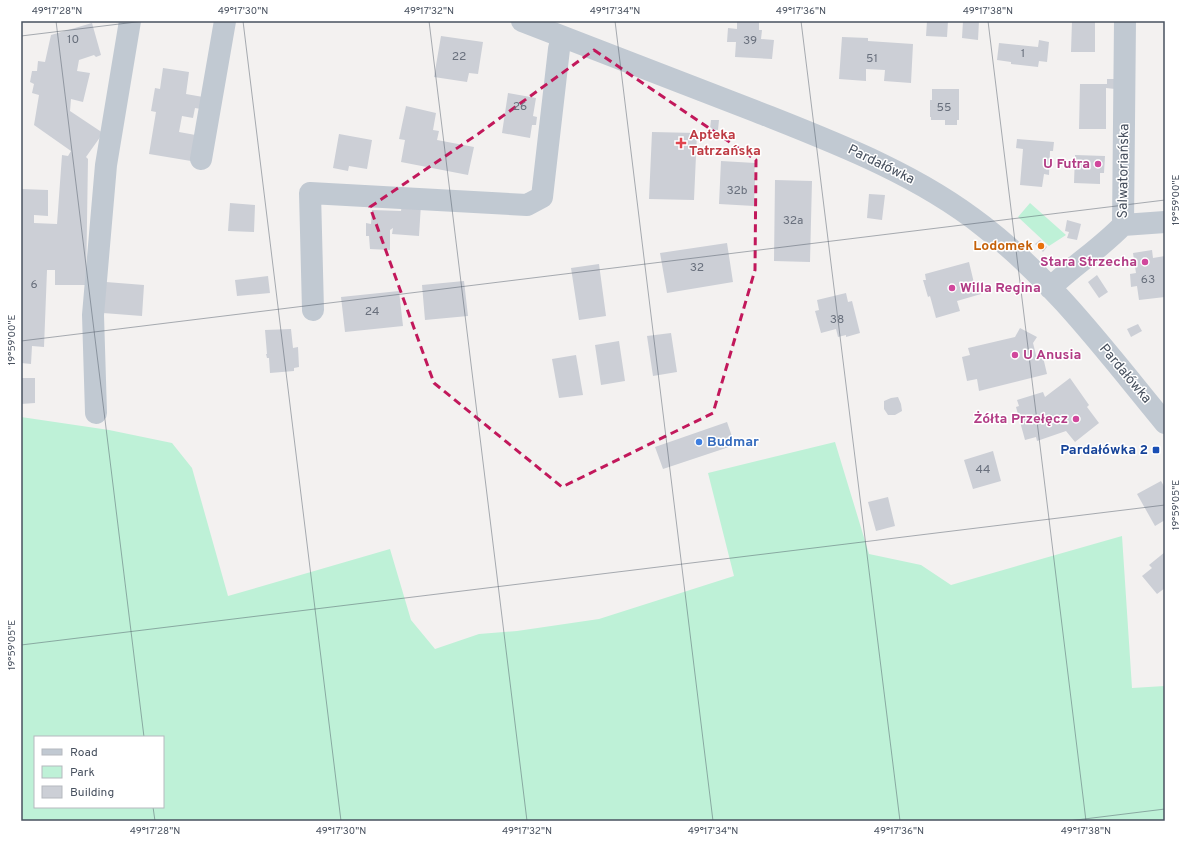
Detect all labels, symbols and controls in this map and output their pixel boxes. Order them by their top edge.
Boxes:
text: 49°17'28"N [32,5,82,18]
text: 49°17'30"N [218,5,268,18]
text: 49°17'32"N [404,5,454,18]
text: 49°17'34"N [590,5,640,18]
text: 49°17'36"N [776,5,826,18]
text: 49°17'38"N [963,5,1013,18]
house number: 10 [67,32,79,48]
house number: 39 [743,33,757,49]
house number: 1 [1021,46,1025,62]
house number: 22 [452,49,466,65]
house number: 51 [866,51,878,67]
house number: 26 [513,99,527,115]
house number: 55 [937,100,951,116]
street label: Salwatoriańska [1115,123,1133,219]
place label: Apteka Tatrzańska [689,127,761,160]
marker: Apteka Tatrzańska [676,138,686,148]
street label: Pardałówka [845,141,917,189]
place label: U Futra [1043,156,1090,173]
marker: U Futra [1093,159,1103,169]
text: 19°59'00"E [1170,175,1183,225]
house number: 32b [726,183,748,199]
house number: 32a [783,213,803,229]
place label: Lodomek [973,238,1033,255]
marker: Lodomek [1036,241,1046,251]
place label: Stara Strzecha [1040,254,1137,271]
marker: Stara Strzecha [1140,257,1150,267]
house number: 32 [690,260,704,276]
house number: 63 [1141,272,1155,288]
house number: 6 [30,277,38,293]
place label: Willa Regina [960,280,1041,297]
marker: Willa Regina [947,283,957,293]
house number: 24 [365,304,379,320]
house number: 38 [830,312,844,328]
text: 19°59'00"E [6,315,19,365]
street label: Pardałówka [1095,341,1155,407]
place label: U Anusia [1023,347,1081,364]
marker: U Anusia [1010,350,1020,360]
place label: Żółta Przełęcz [974,411,1068,428]
marker: Żółta Przełęcz [1071,414,1081,424]
place label: Budmar [707,434,759,451]
marker: Budmar [694,437,704,447]
place label: Pardałówka 2 [1060,442,1148,459]
marker: Pardałówka 2 [1151,445,1161,455]
house number: 44 [976,462,990,478]
text: 19°59'05"E [1170,480,1183,530]
text: 19°59'05"E [6,620,19,670]
legend [34,736,164,808]
text: Road [70,745,98,761]
text: Park [70,765,95,781]
text: Building [70,785,114,801]
text: 49°17'28"N [130,825,180,838]
text: 49°17'30"N [316,825,366,838]
text: 49°17'32"N [502,825,552,838]
text: 49°17'34"N [688,825,738,838]
text: 49°17'36"N [874,825,924,838]
text: 49°17'38"N [1061,825,1111,838]

